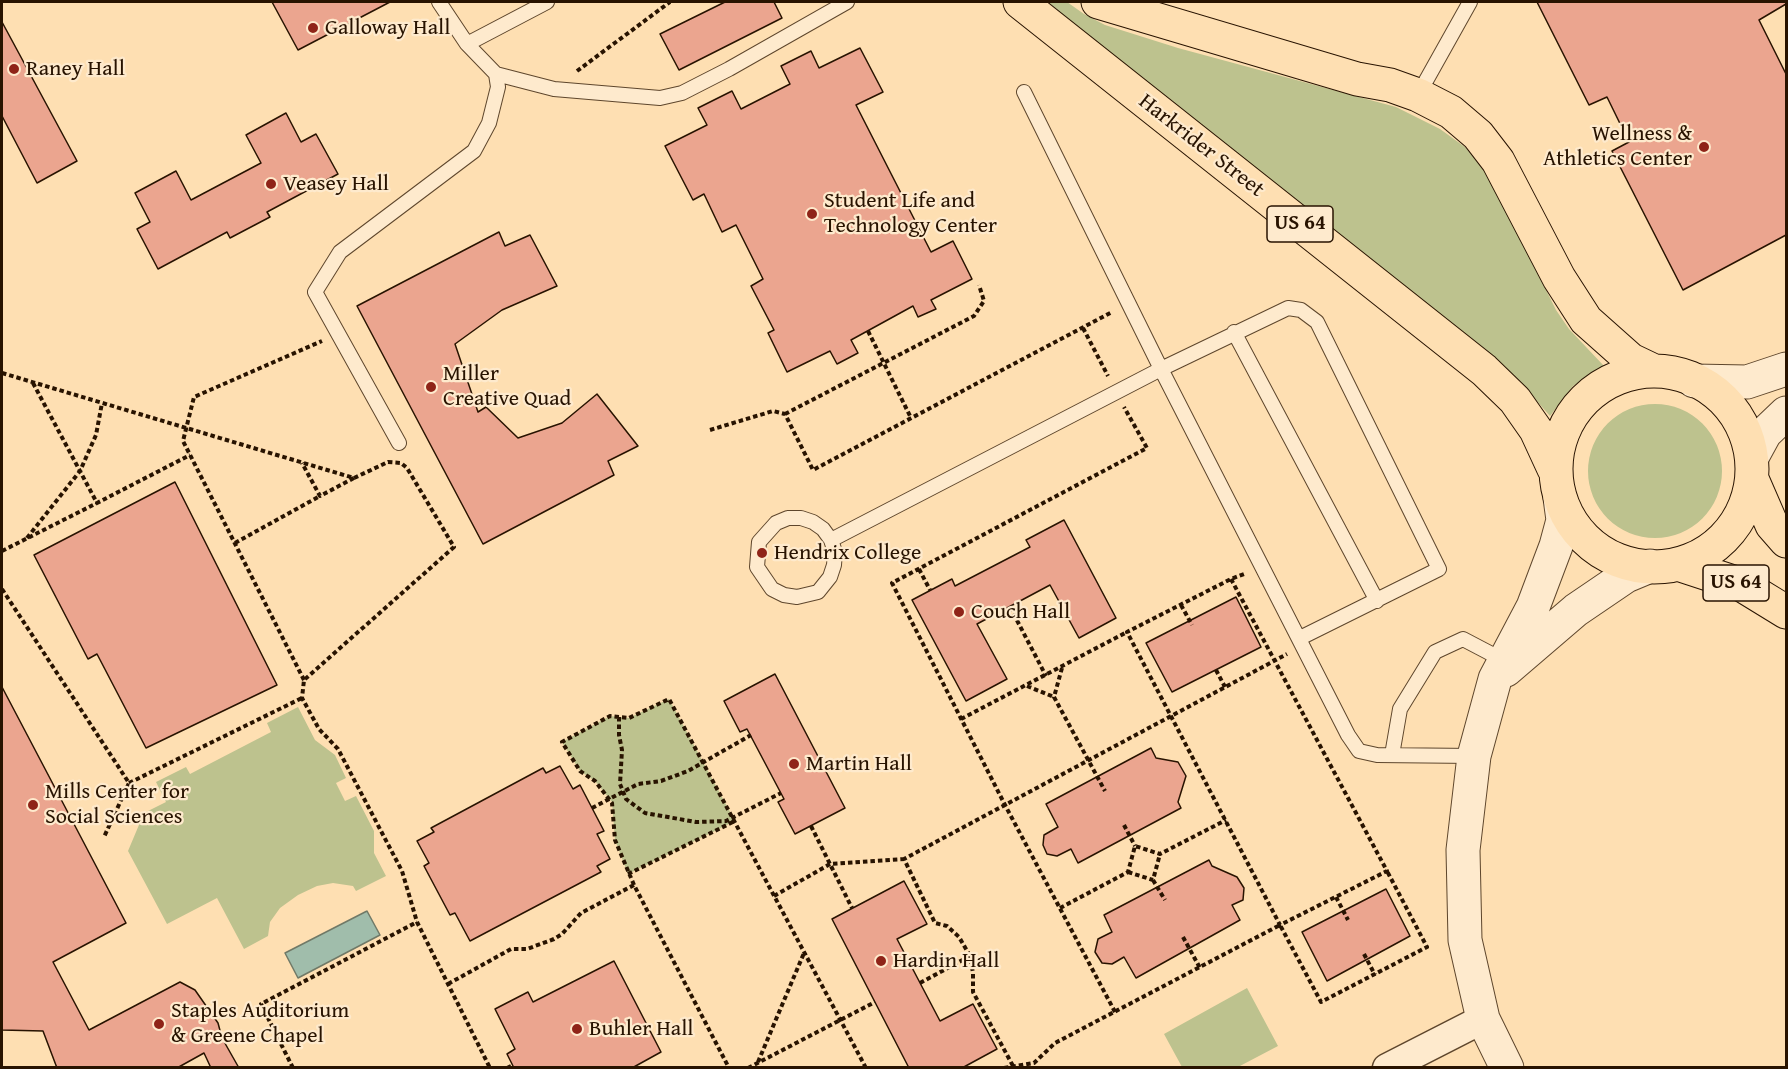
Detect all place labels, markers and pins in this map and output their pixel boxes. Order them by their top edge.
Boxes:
place label: Galloway Hall [325,15,450,41]
marker: Galloway Hall [306,21,320,35]
place label: Raney Hall [26,56,125,82]
marker: Raney Hall [7,62,21,76]
place label: Wellness & Athletics Center [1543,121,1692,172]
marker: Wellness & Athletics Center [1697,140,1711,154]
place label: Veasey Hall [283,171,389,197]
marker: Veasey Hall [264,177,278,191]
place label: Student Life and Technology Center [824,188,997,240]
marker: Student Life and Technology Center [805,207,819,221]
place label: Miller Creative Quad [443,361,571,412]
marker: Miller Creative Quad [424,380,438,394]
place label: Hendrix College [774,540,921,566]
marker: Hendrix College [755,546,769,560]
place label: Couch Hall [971,599,1070,625]
marker: Couch Hall [952,605,966,619]
place label: Martin Hall [806,751,912,777]
marker: Martin Hall [787,757,801,771]
place label: Mills Center for Social Sciences [45,779,189,830]
marker: Mills Center for Social Sciences [26,798,40,812]
place label: Hardin Hall [893,948,999,974]
marker: Hardin Hall [874,954,888,968]
place label: Staples Auditorium & Greene Chapel [171,998,349,1050]
place label: Buhler Hall [589,1016,693,1042]
marker: Staples Auditorium & Greene Chapel [152,1017,166,1031]
marker: Buhler Hall [570,1022,584,1036]

